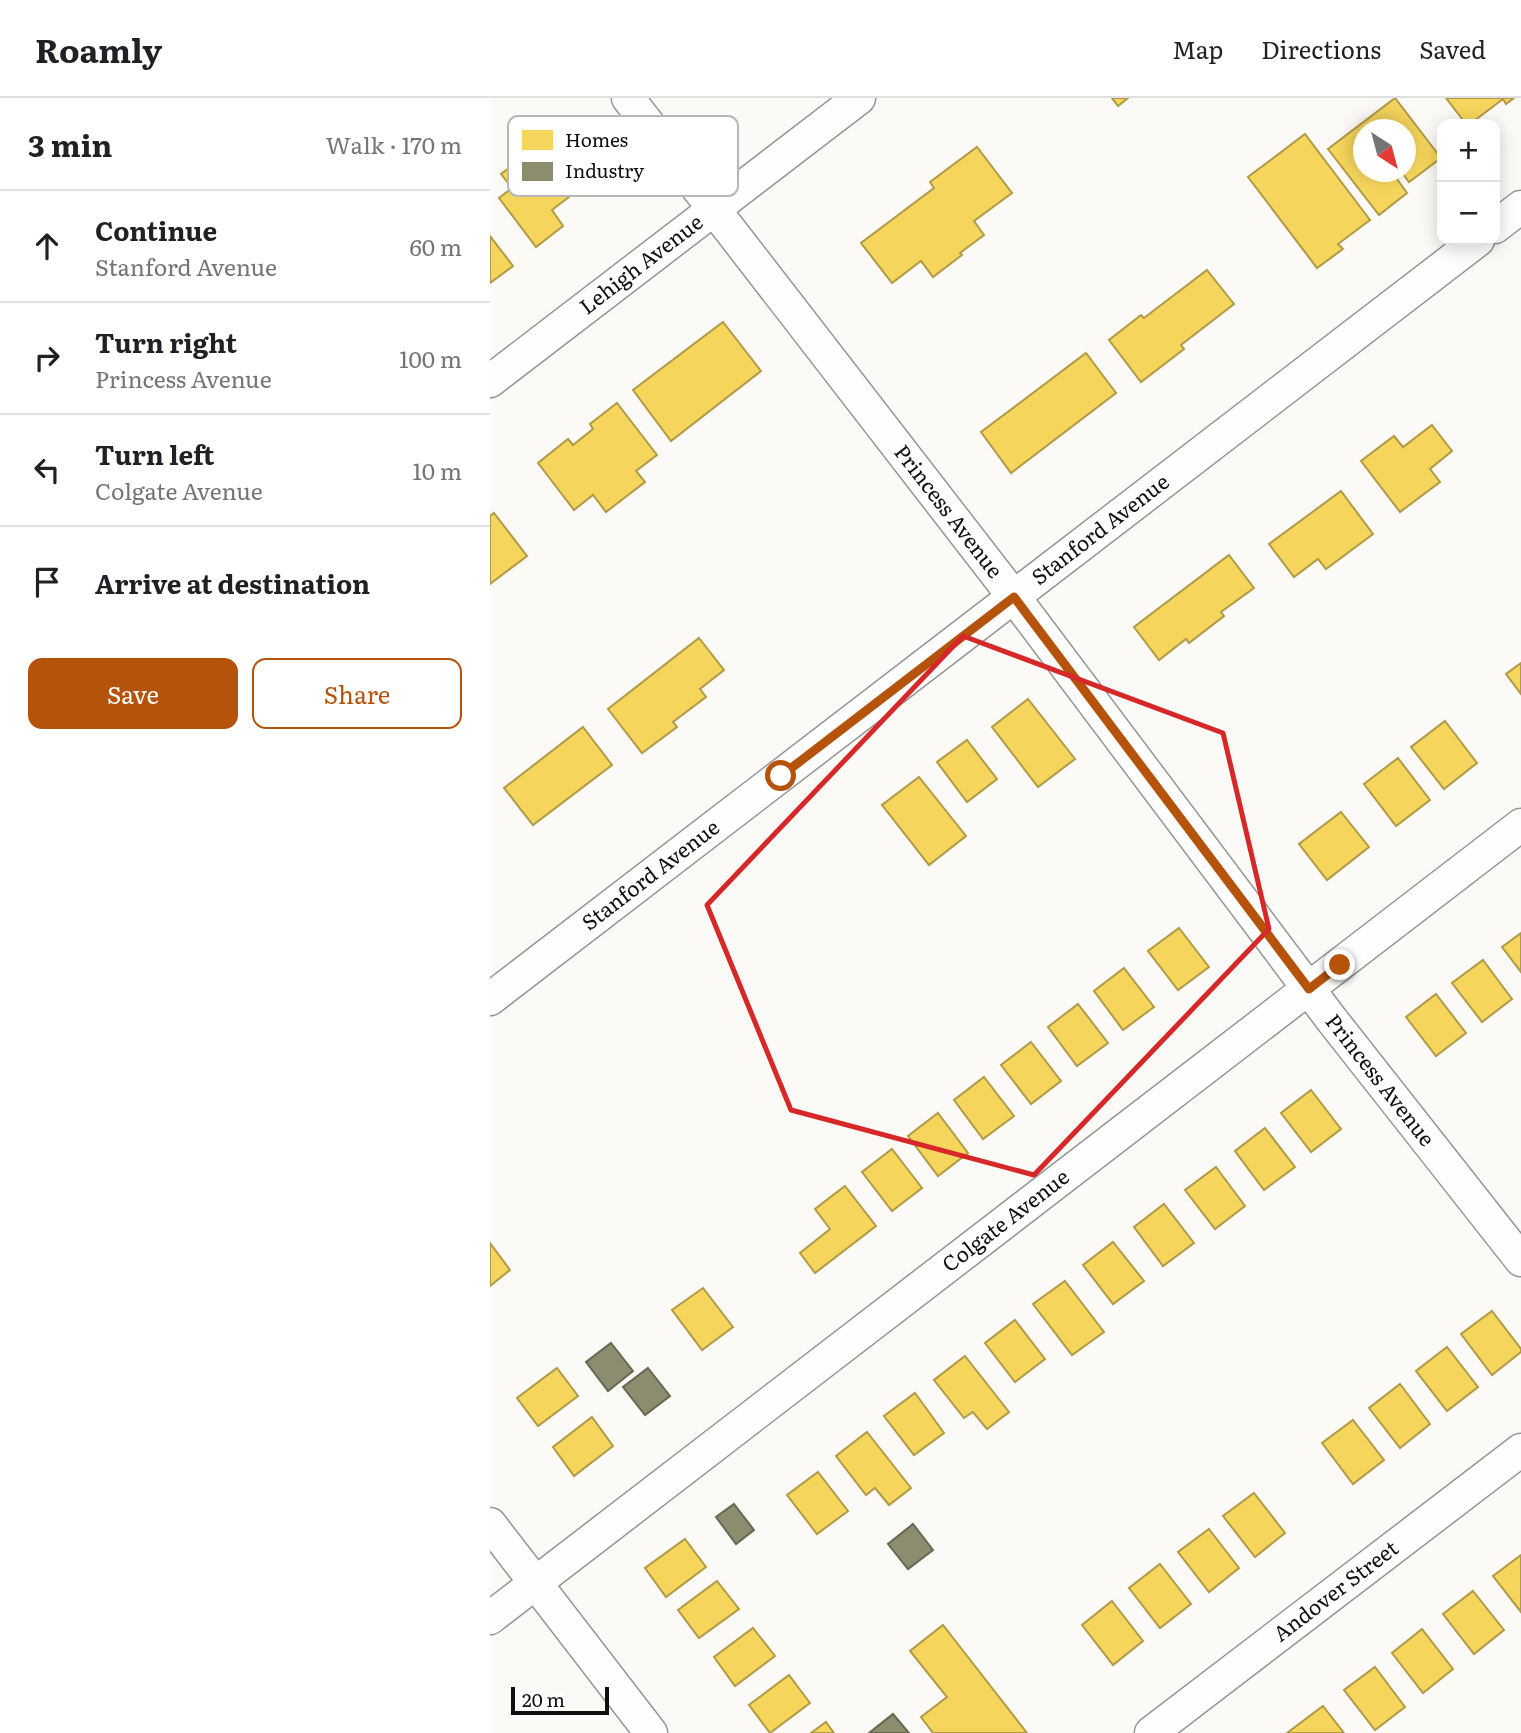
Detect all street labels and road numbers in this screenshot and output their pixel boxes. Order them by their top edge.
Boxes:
street label: Lehigh Avenue [572,205,708,320]
street label: Princess Avenue [888,437,1012,584]
street label: Stanford Avenue [1024,465,1175,591]
street label: Stanford Avenue [574,810,725,936]
street label: Princess Avenue [1319,1006,1444,1152]
street label: Colgate Avenue [934,1160,1075,1278]
street label: Andover Street [1265,1531,1404,1647]

